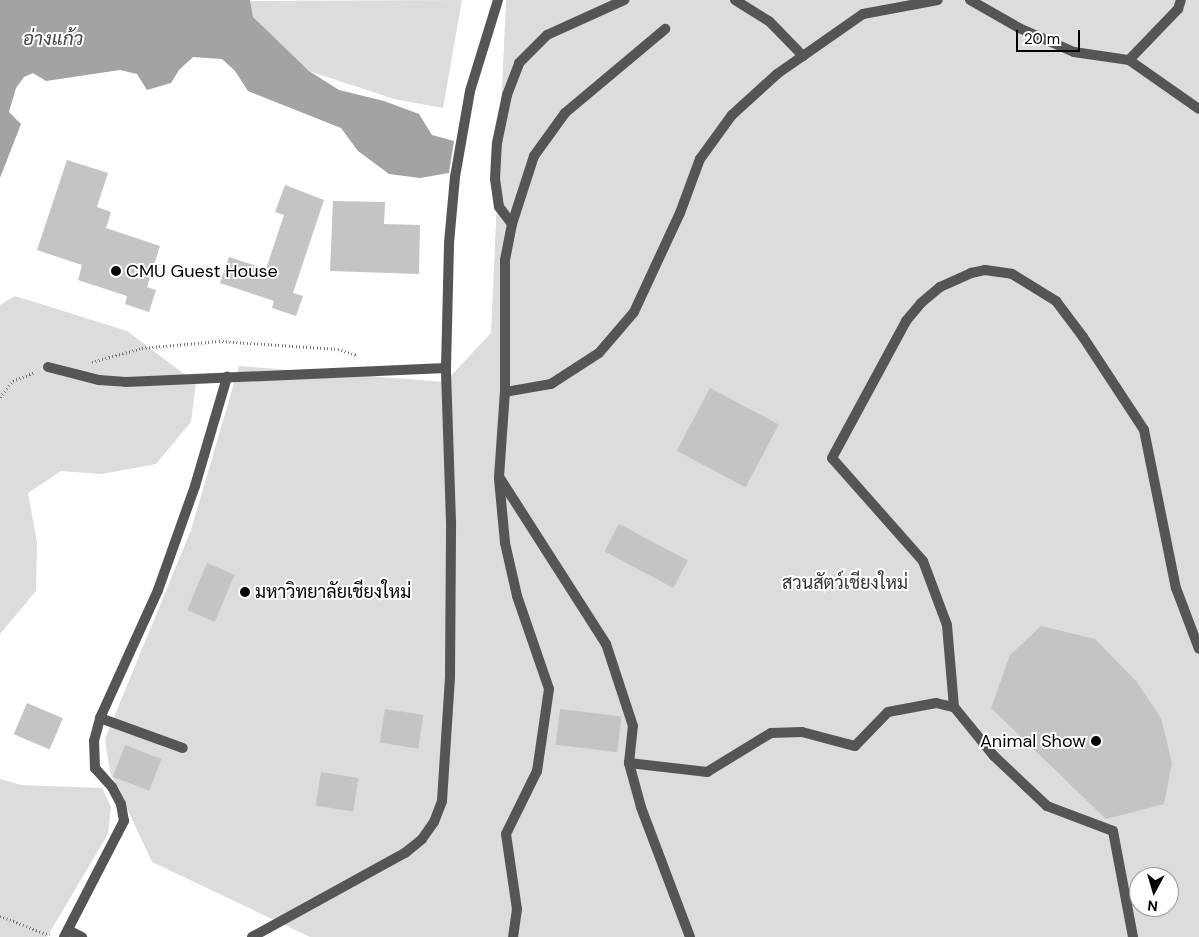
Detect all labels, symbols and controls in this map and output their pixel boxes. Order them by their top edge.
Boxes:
scale bar [1019,20,1083,52]
water label: อ่างแก้ว [23,28,83,50]
text: 20 m [1024,29,1060,49]
place label: CMU Guest House [126,260,278,282]
marker: CMU Guest House [110,265,122,277]
park label: สวนสัตว์เชียงใหม่ [782,572,908,594]
place label: มหาวิทยาลัยเชียงใหม่ [255,581,411,603]
marker: มหาวิทยาลัยเชียงใหม่ [239,586,251,598]
place label: Animal Show [980,730,1086,752]
marker: Animal Show [1090,735,1102,747]
north arrow [1129,867,1179,917]
text: N [1147,896,1159,915]

